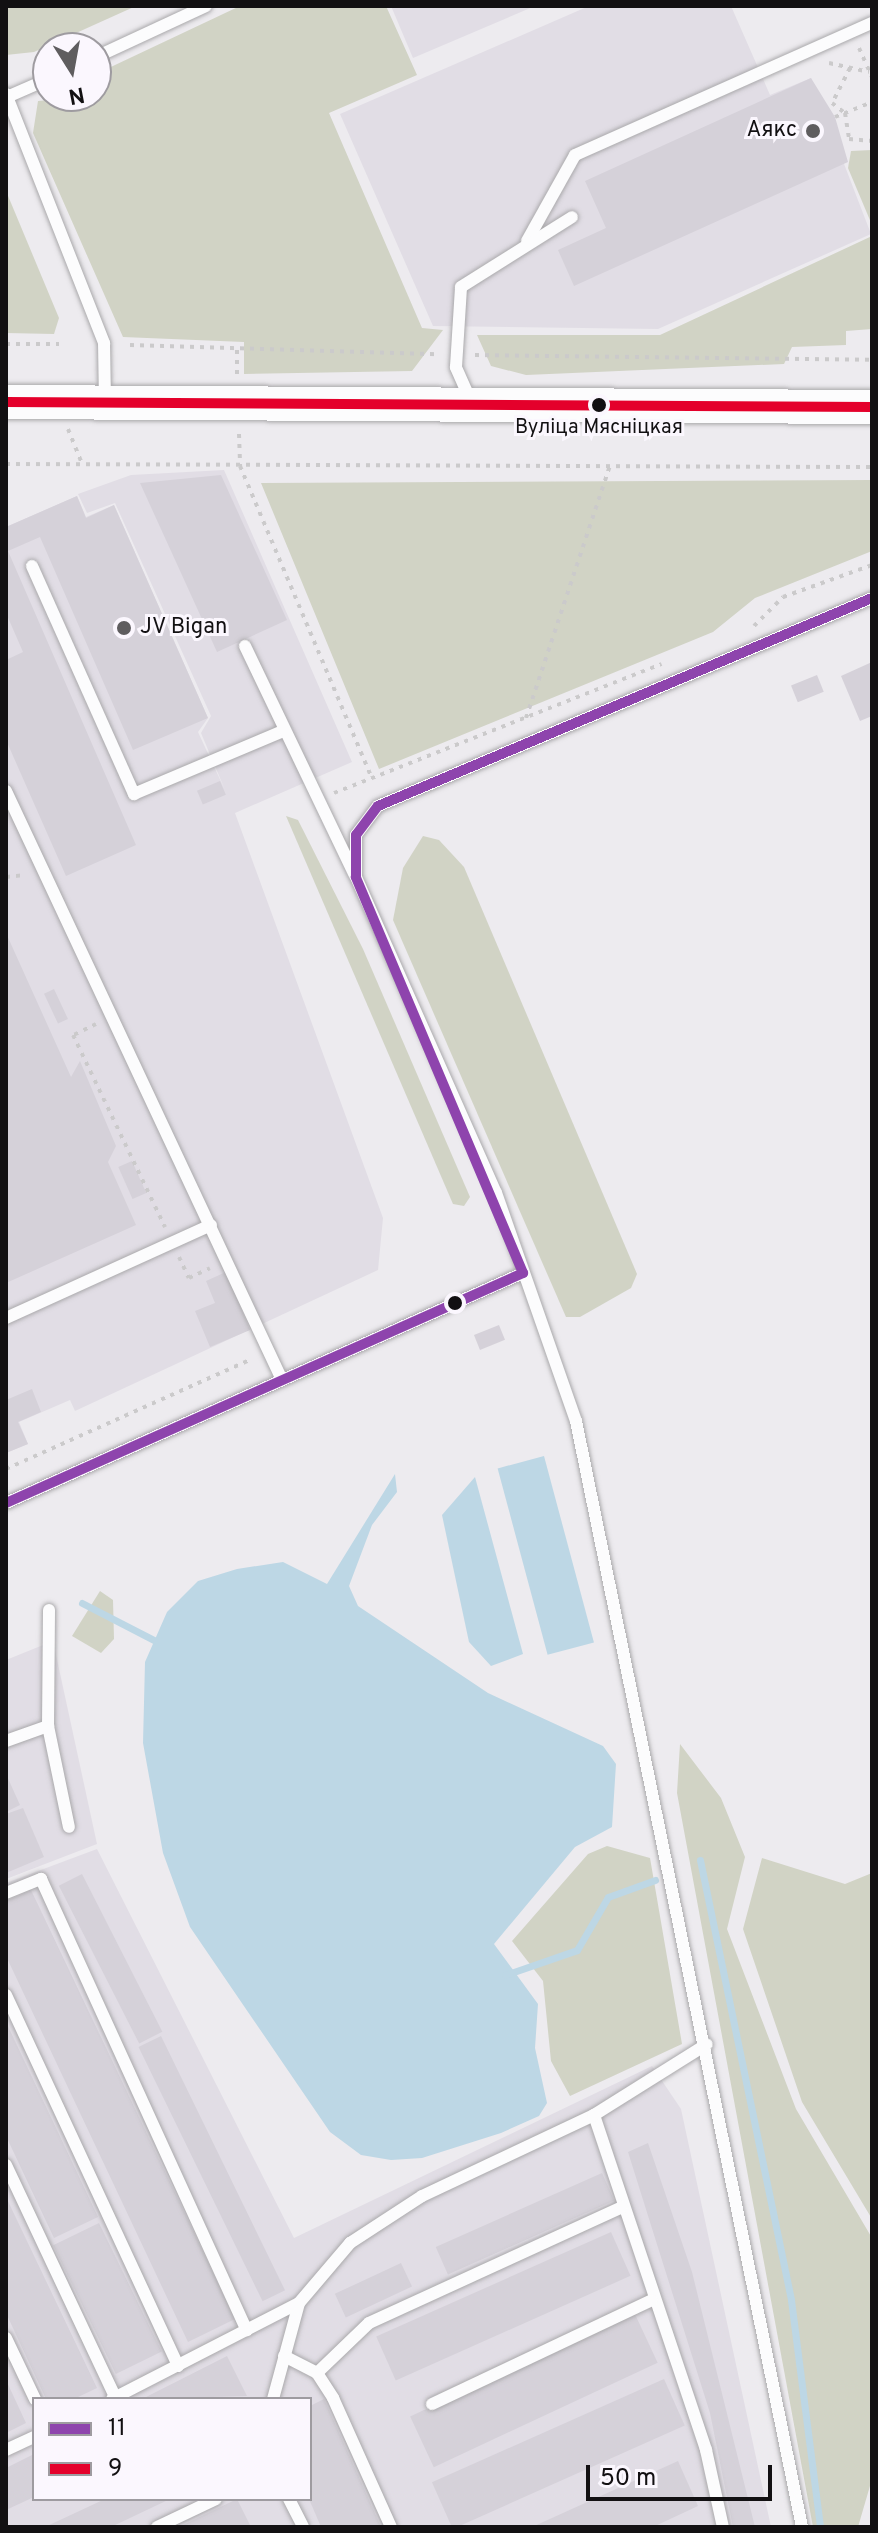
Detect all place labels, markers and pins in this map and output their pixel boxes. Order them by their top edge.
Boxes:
place label: Аякс [747,118,797,144]
marker: Аякс [804,122,822,140]
marker: Вуліца Мясніцкая [591,397,607,413]
place label: Вуліца Мясніцкая [515,416,683,440]
place label: JV Bigan [140,615,228,641]
marker: JV Bigan [115,619,133,637]
unlabelled marker [447,1295,463,1311]

